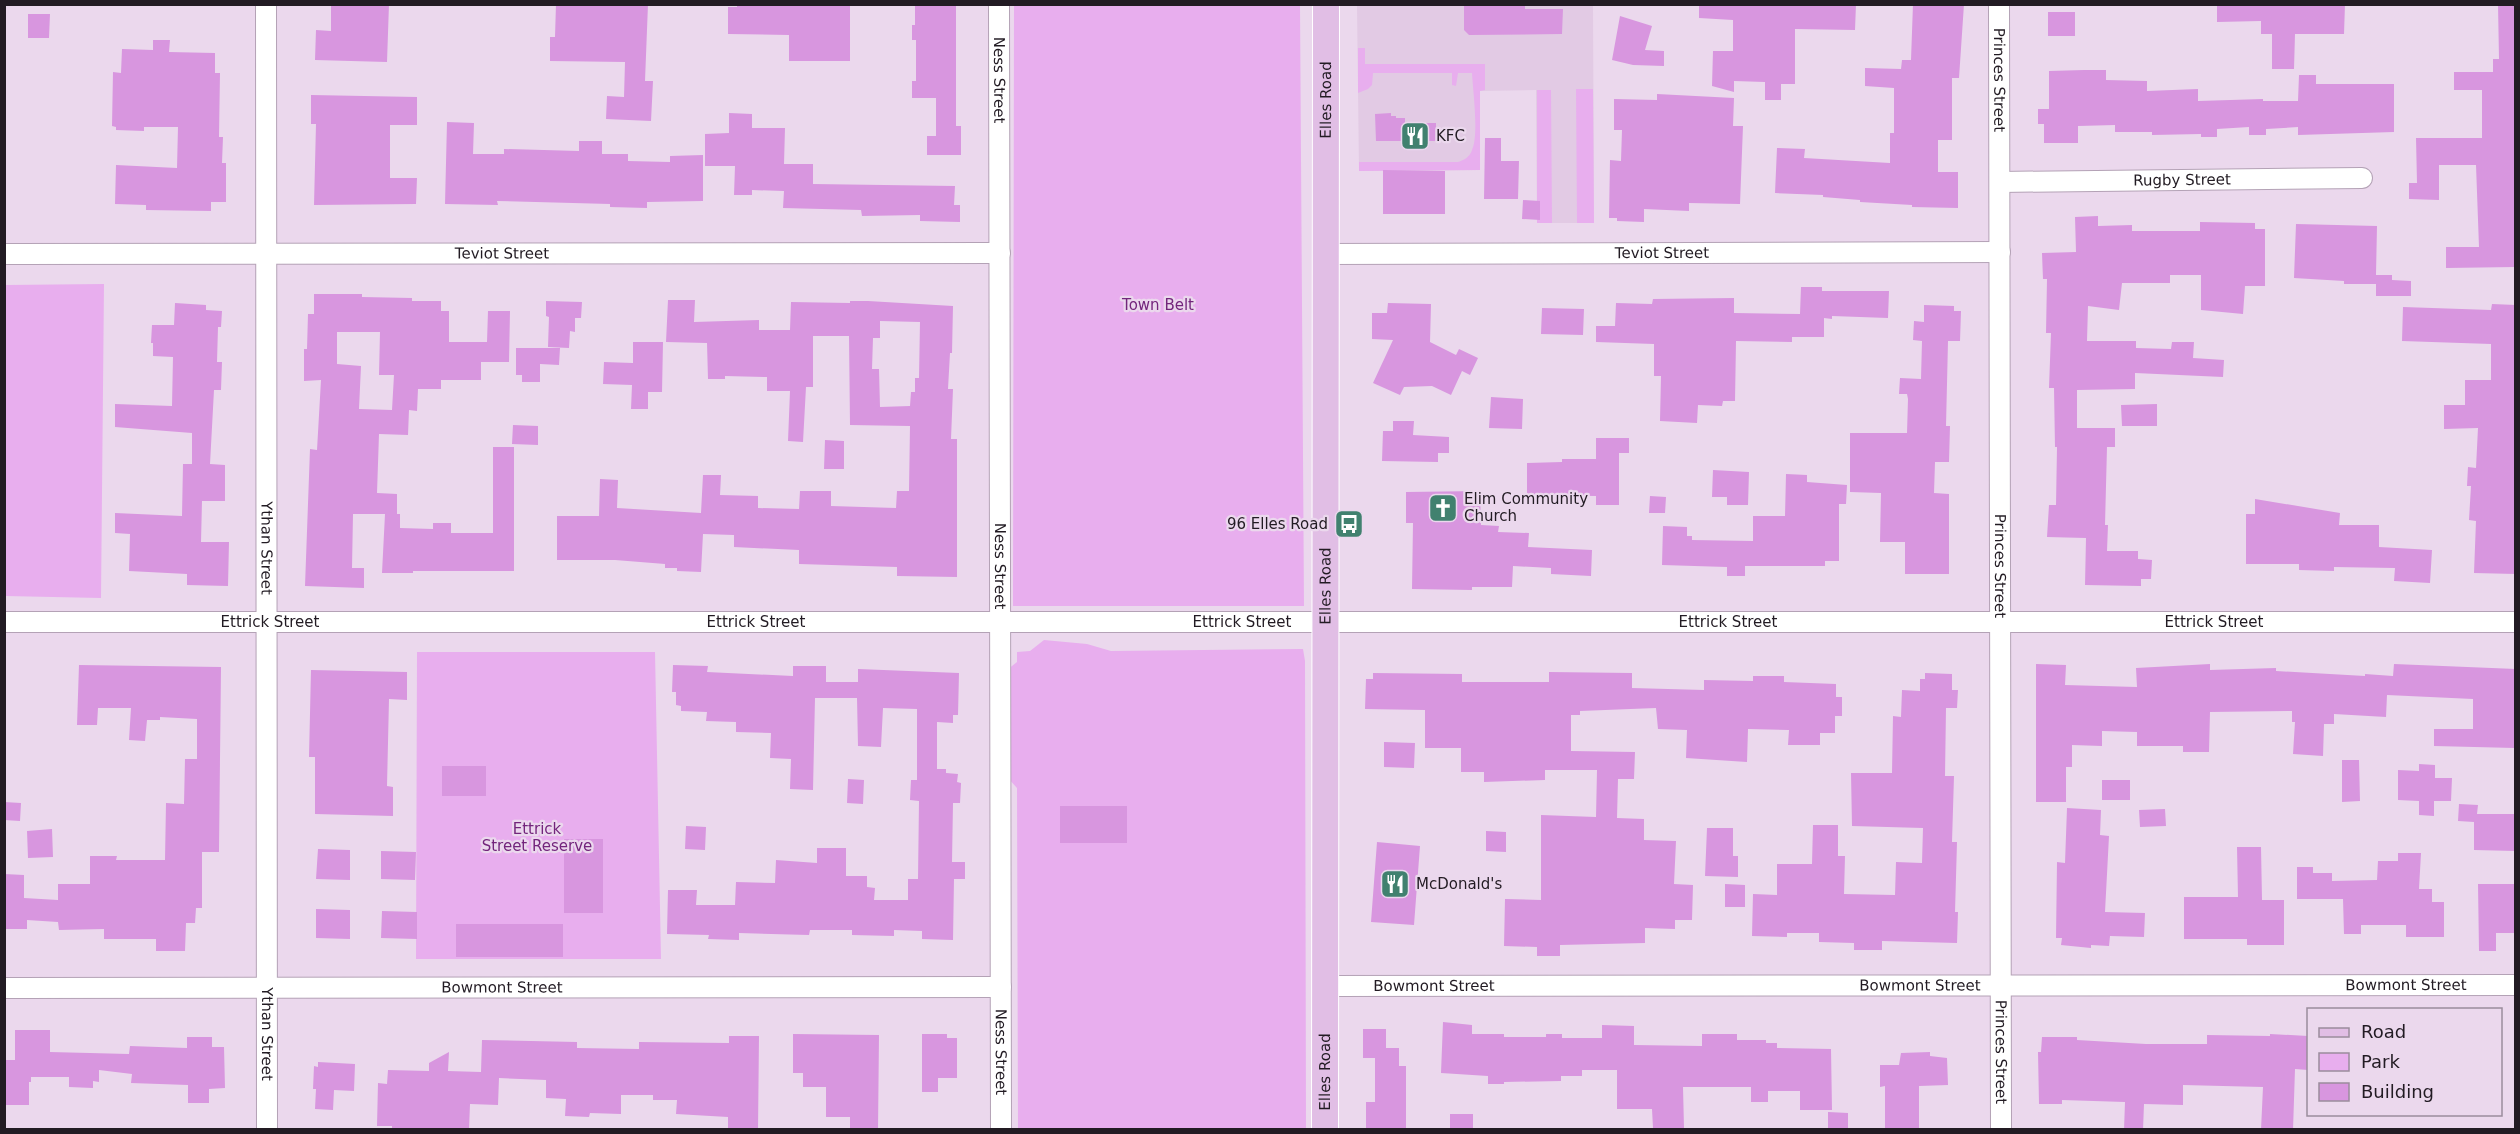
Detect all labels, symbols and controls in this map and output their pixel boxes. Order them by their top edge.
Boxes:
street label: Princes Street [1990,28,2008,132]
street label: Ness Street [990,37,1008,123]
street label: Elles Road [1317,61,1335,139]
restaurant icon: KFC [1399,120,1431,152]
place label: KFC [1436,127,1465,145]
street label: Rugby Street [2133,170,2231,190]
street label: Teviot Street [454,244,549,263]
street label: Teviot Street [1614,244,1709,262]
park label: Town Belt [1121,296,1194,314]
place label: Elim Community Church [1464,490,1588,525]
church icon: Elim Community Church [1427,492,1459,524]
street label: Ythan Street [257,500,276,595]
bus stop icon: 96 Elles Road [1333,508,1365,540]
street label: Princes Street [1991,514,2009,618]
place label: 96 Elles Road [1227,515,1328,533]
street label: Ness Street [991,523,1009,609]
street label: Elles Road [1316,547,1335,625]
street label: Ettrick Street [221,613,320,631]
street label: Ettrick Street [707,613,806,631]
street label: Ettrick Street [1193,613,1292,631]
street label: Ettrick Street [1679,613,1778,631]
street label: Ettrick Street [2165,613,2264,631]
park label: Ettrick Street Reserve [482,820,592,855]
restaurant icon: McDonald's [1379,868,1411,900]
place label: McDonald's [1416,875,1502,893]
street label: Bowmont Street [1859,976,1981,995]
street label: Bowmont Street [2345,976,2467,994]
street label: Bowmont Street [1373,977,1495,995]
street label: Bowmont Street [441,978,563,997]
street label: Ythan Street [258,986,276,1081]
street label: Princes Street [1992,1000,2010,1104]
legend [2307,1008,2502,1116]
street label: Ness Street [992,1009,1010,1095]
text: Road [2361,1021,2406,1042]
street label: Elles Road [1316,1033,1334,1111]
text: Park [2361,1051,2400,1072]
text: Building [2361,1081,2434,1102]

